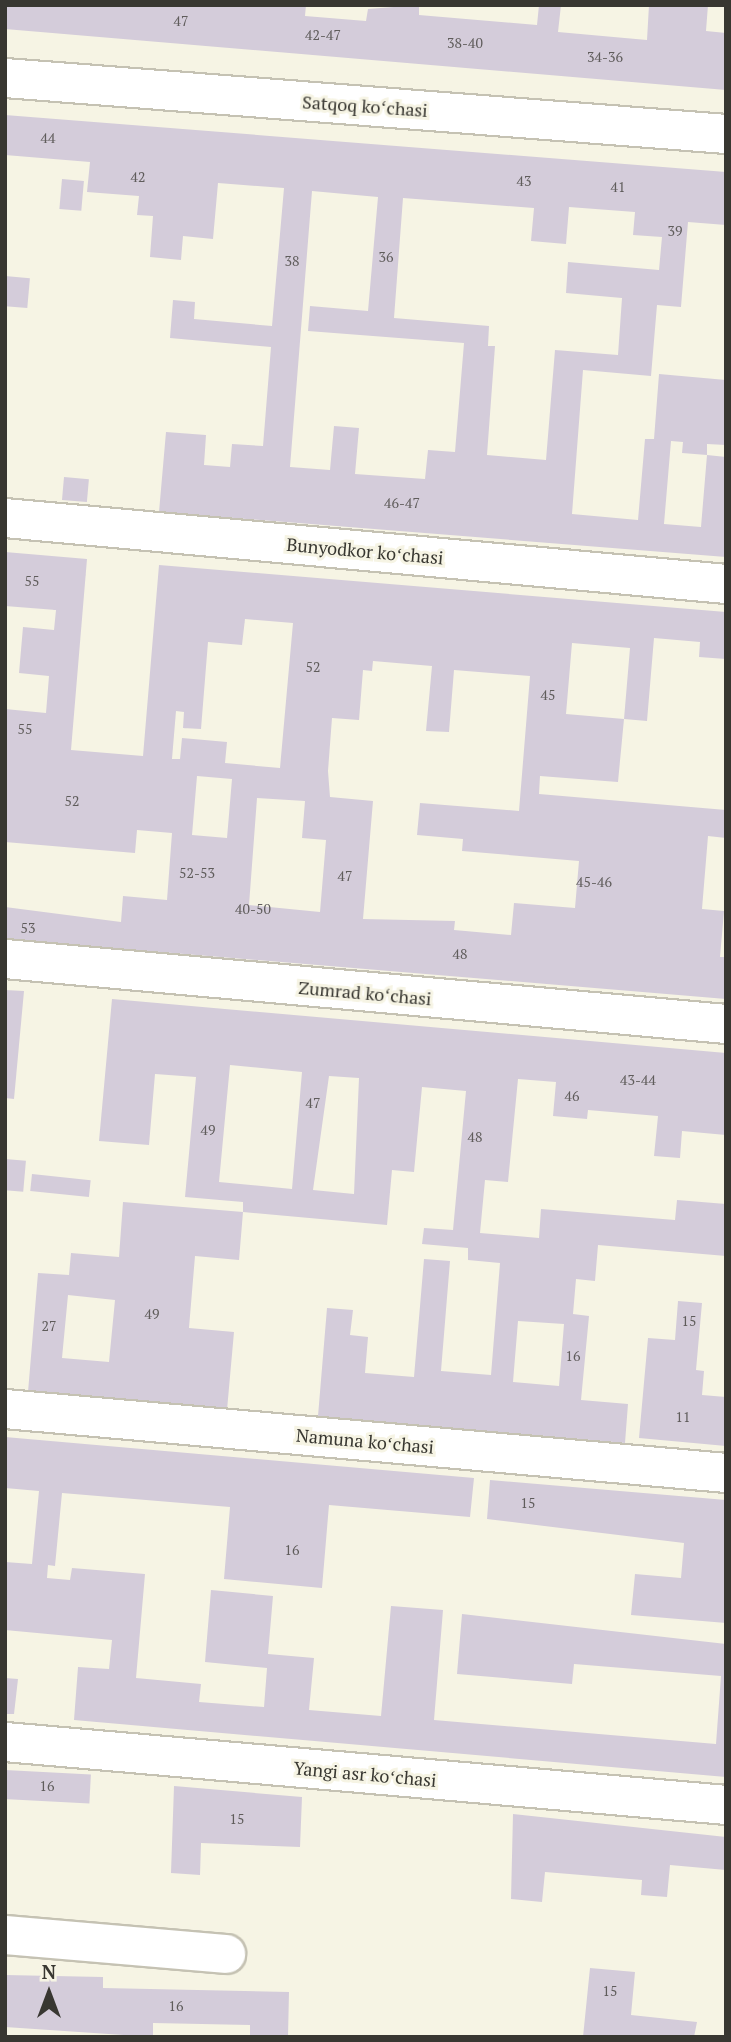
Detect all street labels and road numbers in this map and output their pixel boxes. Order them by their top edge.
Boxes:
street label: Satqoq koʻchasi [302,91,428,121]
street label: Bunyodkor koʻchasi [286,533,444,569]
street label: Zumrad koʻchasi [298,976,432,1010]
street label: Namuna koʻchasi [295,1424,435,1458]
street label: Yangi asr koʻchasi [293,1757,437,1791]

